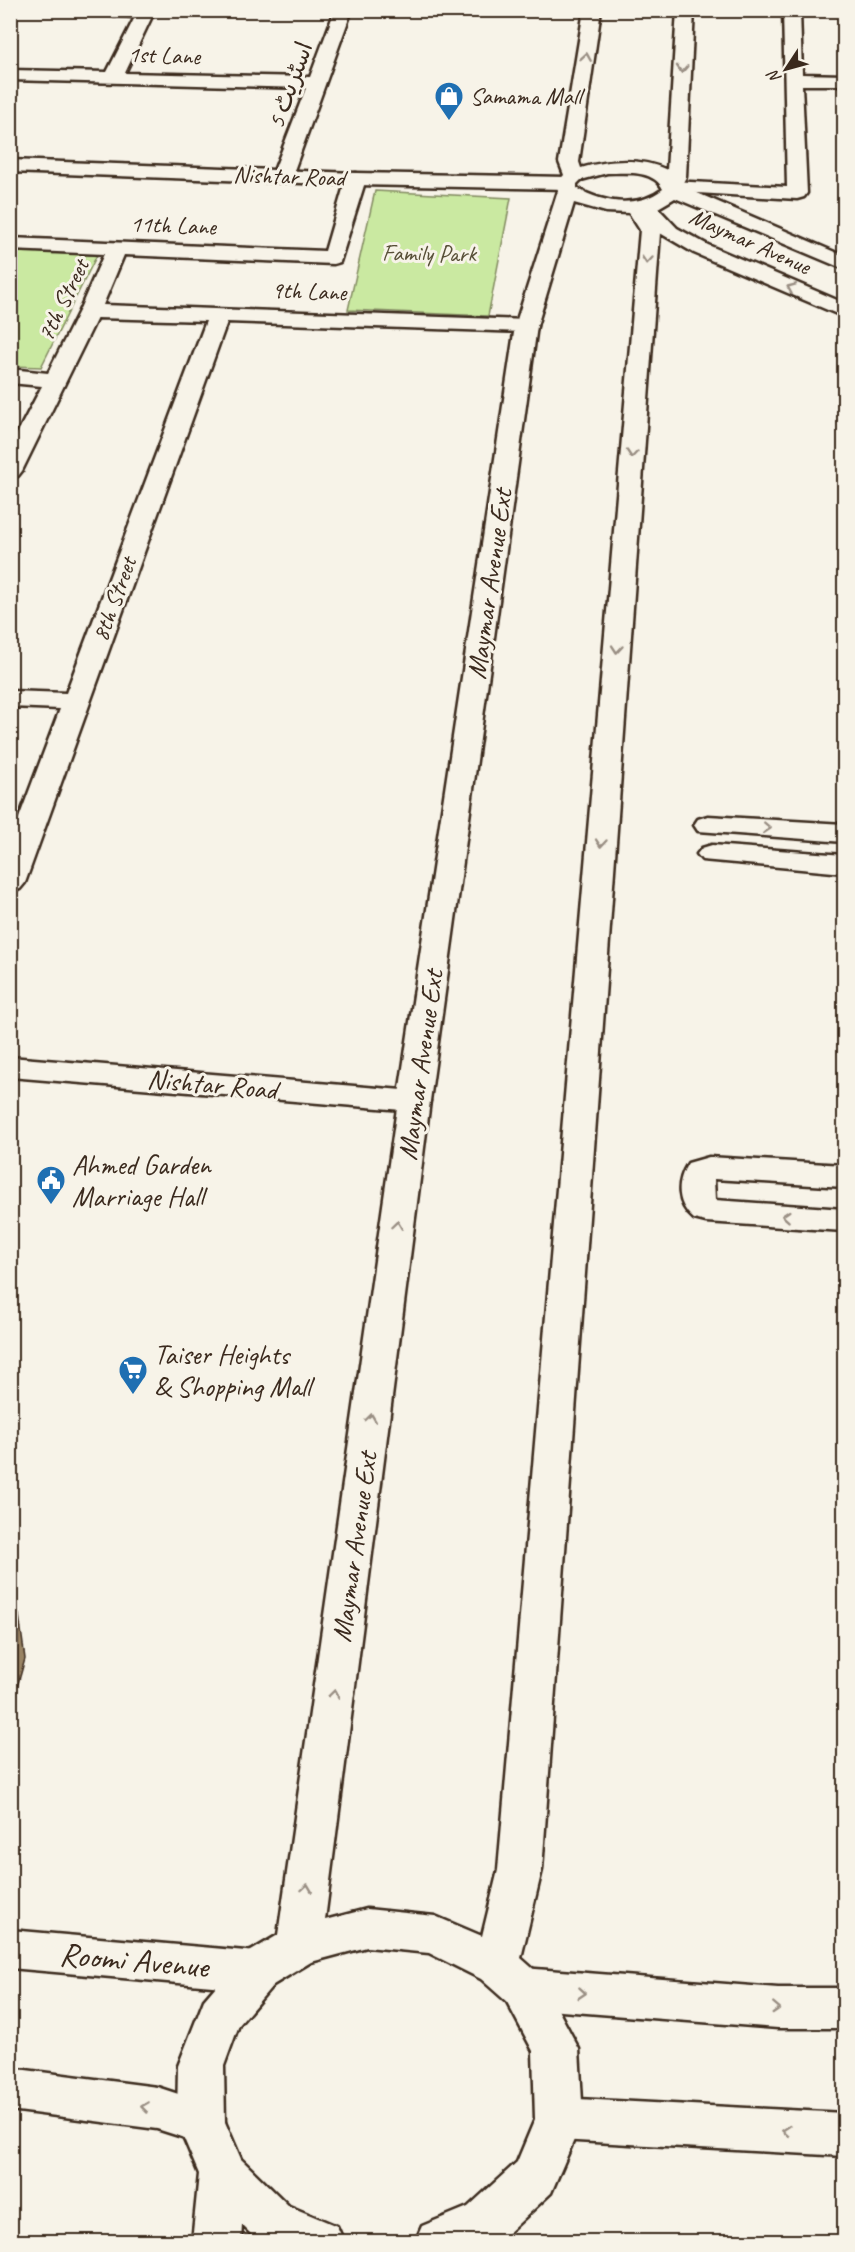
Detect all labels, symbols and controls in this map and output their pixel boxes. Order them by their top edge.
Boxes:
street label: اسٹریٹ 5 [261,38,319,132]
street label: 1st Lane [127,39,203,71]
north arrow [756,39,816,99]
one-way arrow [579,52,591,61]
one-way arrow [676,64,689,73]
text: N [762,65,786,87]
shop icon: Samama Mall [433,80,465,122]
place label: Samama Mall [470,81,585,111]
street label: Nishtar Road [233,159,349,193]
street label: Maymar Avenue [685,201,817,282]
street label: 11th Lane [130,209,218,242]
park label: Family Park [382,238,478,268]
street label: 7th Street [30,252,97,346]
one-way arrow [641,256,654,265]
street label: 9th Lane [271,275,349,307]
one-way arrow [786,283,797,295]
one-way arrow [626,450,639,459]
street label: Maymar Avenue Ext [458,484,520,681]
street label: 8th Street [85,551,144,645]
one-way arrow [610,644,623,653]
one-way arrow [762,822,771,835]
one-way arrow [595,839,608,848]
street label: Maymar Avenue Ext [389,965,451,1162]
street label: Nishtar Road [146,1061,282,1107]
place label: Ahmed Garden Marriage Hall [72,1147,212,1214]
public building icon: Ahmed Garden Marriage Hall [35,1164,67,1206]
one-way arrow [782,1210,791,1223]
one-way arrow [391,1220,403,1229]
place label: Taiser Heights & Shopping Mall [154,1337,316,1404]
supermarket icon: Taiser Heights & Shopping Mall [117,1354,149,1396]
one-way arrow [365,1413,377,1423]
street label: Maymar Avenue Ext [323,1447,385,1644]
one-way arrow [327,1690,339,1699]
one-way arrow [301,1883,313,1892]
street label: Roomi Avenue [58,1933,212,1988]
one-way arrow [577,1986,586,1999]
one-way arrow [772,2001,781,2014]
one-way arrow [140,2101,149,2113]
one-way arrow [782,2125,791,2138]

